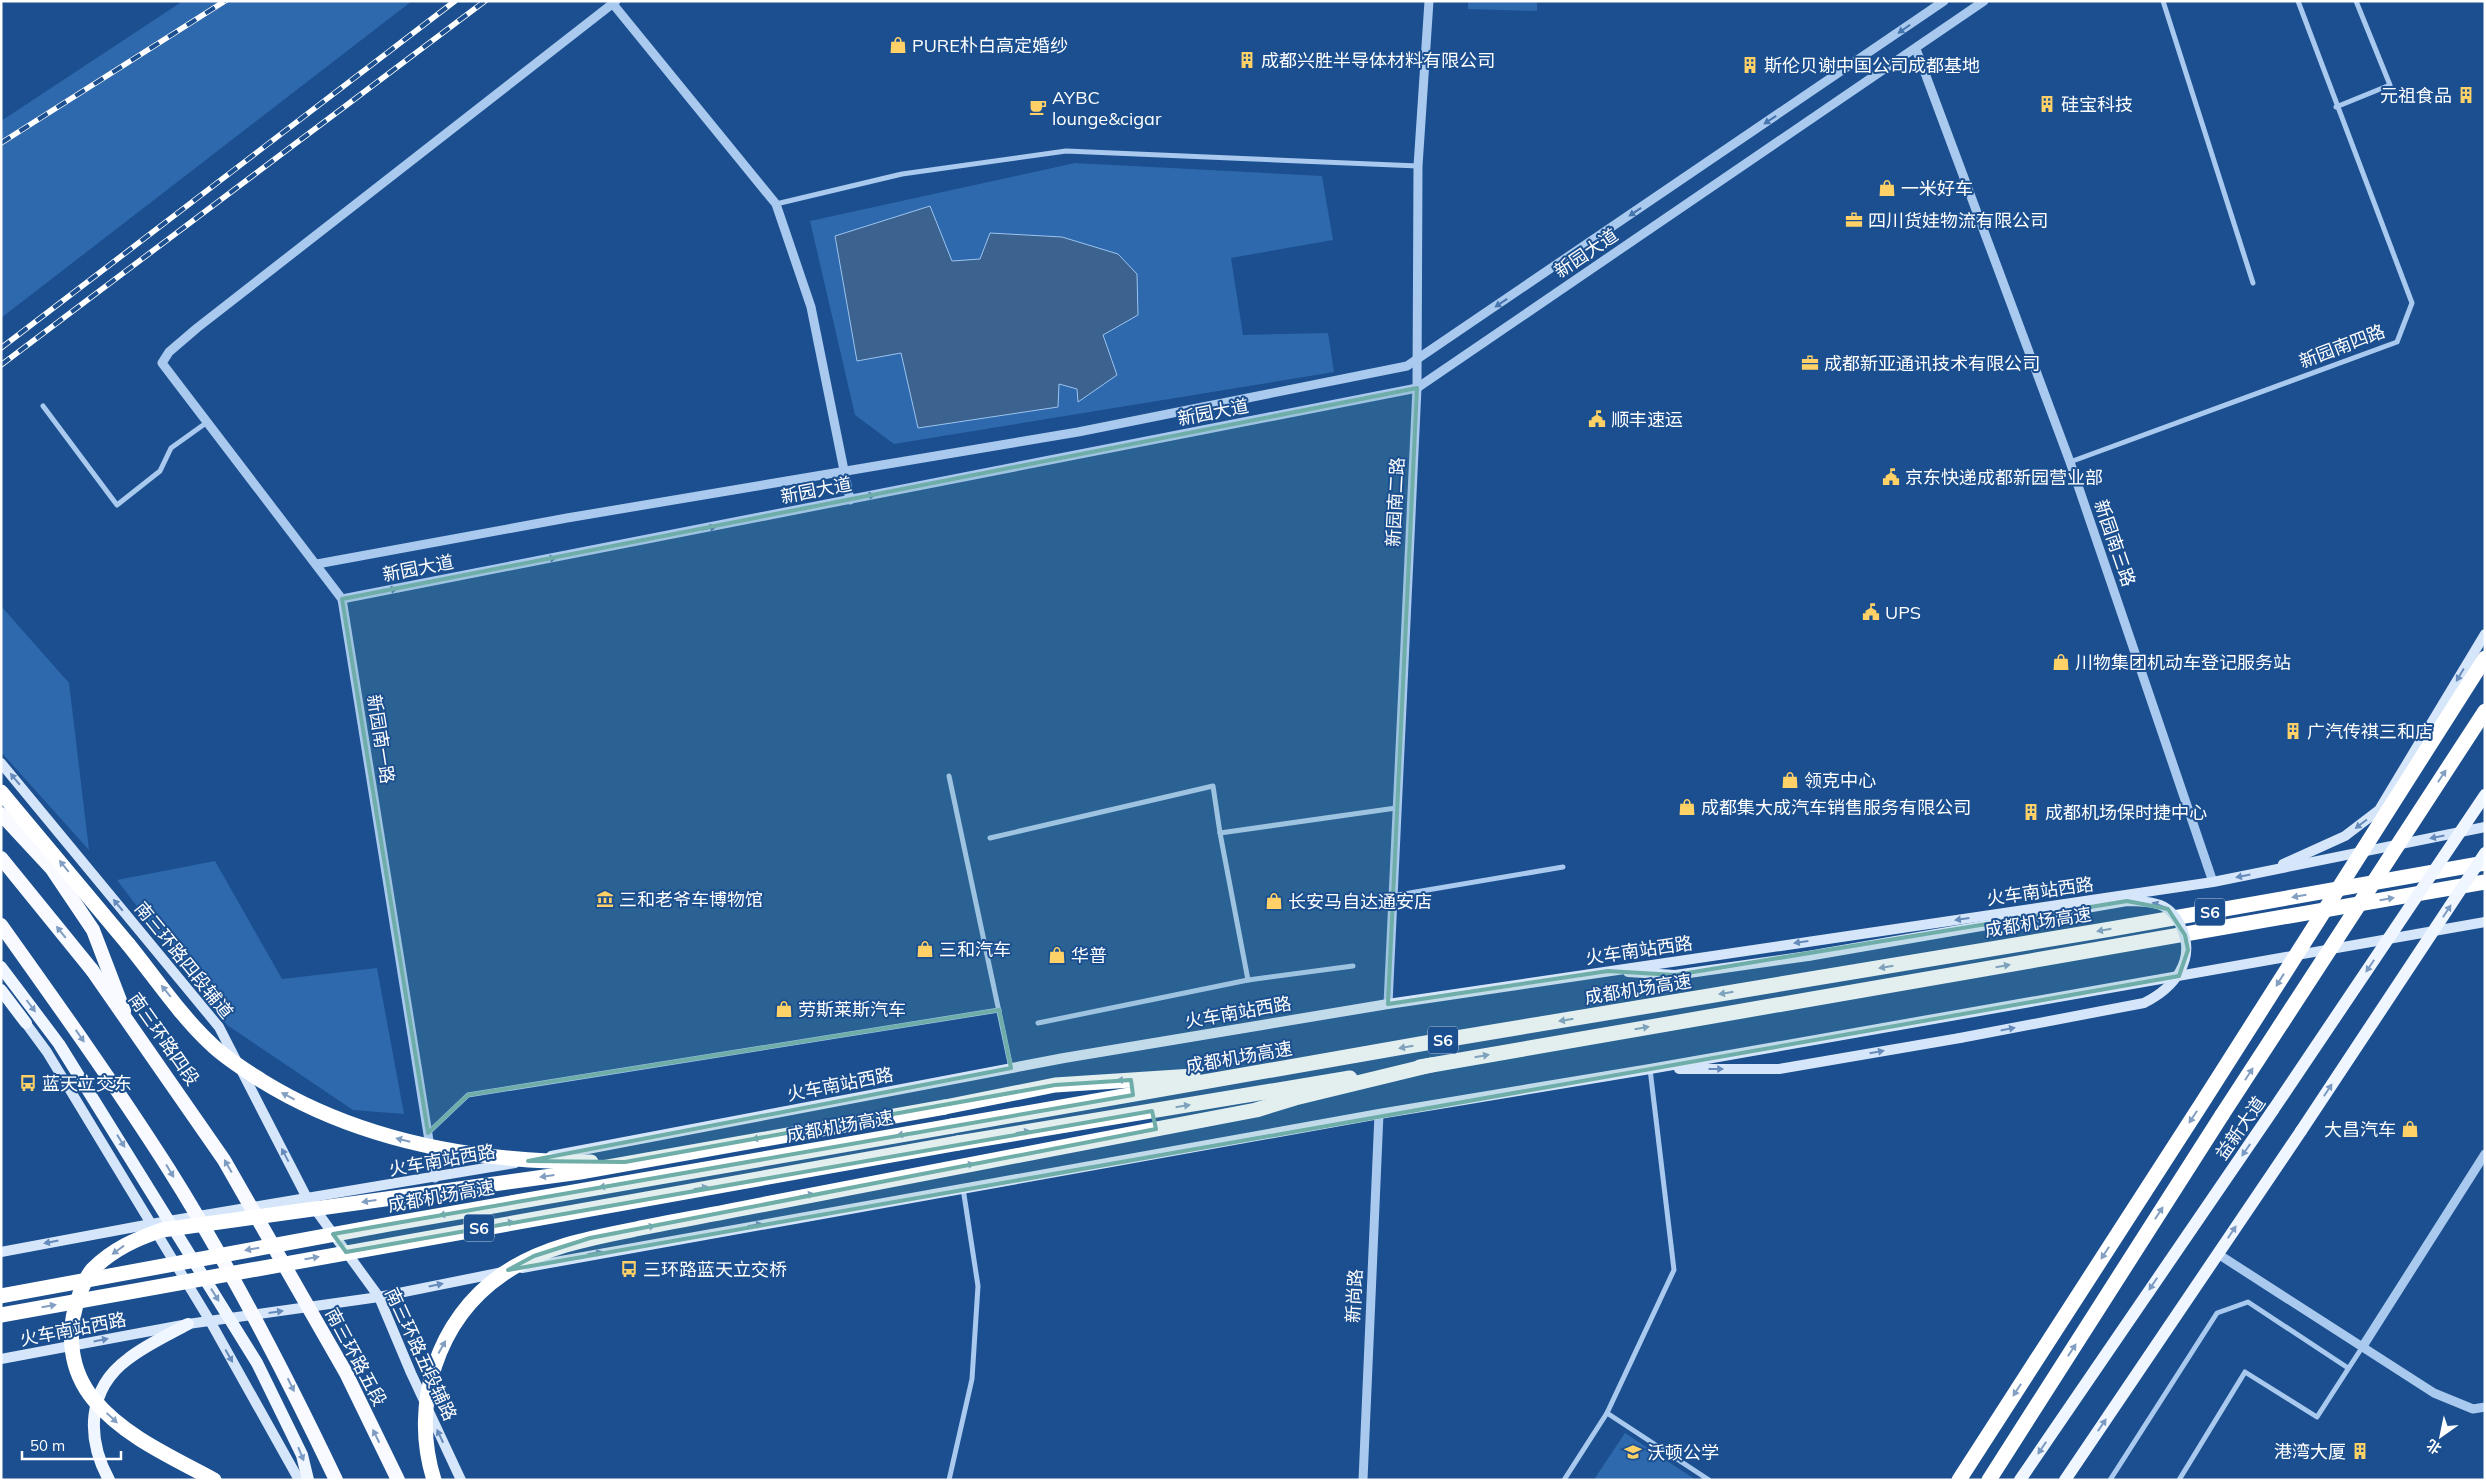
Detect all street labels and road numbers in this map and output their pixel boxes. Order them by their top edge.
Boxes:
street label: 新园大道 [1550,223,1622,283]
street label: 新园南四路 [2296,319,2388,373]
street label: 新园大道 [1175,394,1251,430]
street label: 新园南二路 [1381,456,1409,548]
street label: 新园大道 [778,472,854,508]
street label: 新园南三路 [2089,497,2141,589]
street label: 新园大道 [380,550,456,586]
street label: 新园南一路 [363,693,399,785]
street label: 火车南站西路 [1985,872,2095,910]
street label: 南三环路四段辅道 [130,897,238,1023]
road number: S6 [2195,899,2225,926]
street label: 成都机场高速 [1983,902,2093,942]
street label: 火车南站西路 [1584,931,1694,969]
street label: 成都机场高速 [1583,969,1693,1009]
street label: 南三环路四段 [124,988,204,1090]
street label: 火车南站西路 [1183,991,1293,1033]
road number: S6 [1428,1026,1458,1054]
street label: 成都机场高速 [1184,1036,1294,1078]
street label: 火车南站西路 [785,1062,895,1106]
street label: 益新大道 [2210,1092,2270,1164]
street label: 成都机场高速 [785,1105,895,1147]
street label: 火车南站西路 [387,1139,497,1181]
street label: 成都机场高速 [386,1175,496,1217]
road number: S6 [464,1214,494,1242]
street label: 新尚路 [1341,1268,1367,1324]
street label: 南三环路五段辅路 [380,1284,462,1424]
street label: 南三环路五段 [320,1304,392,1410]
street label: 火车南站西路 [18,1307,128,1351]

